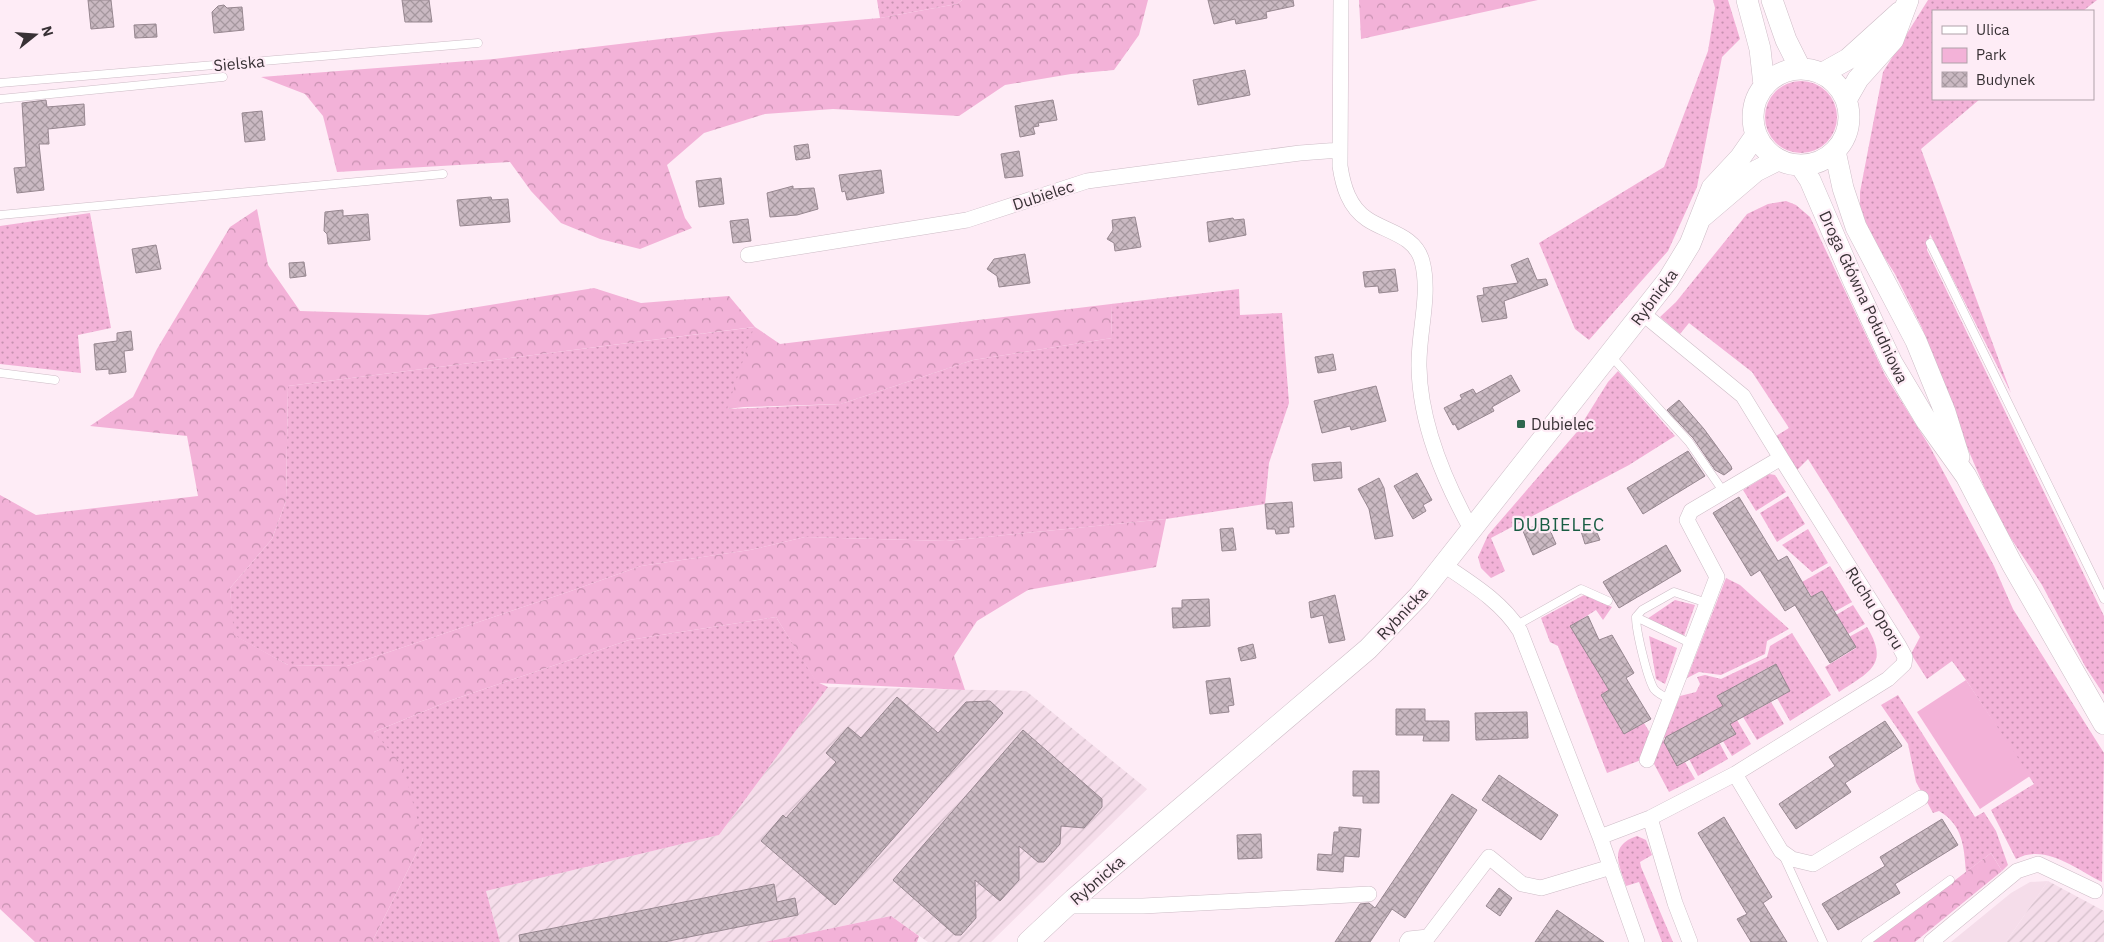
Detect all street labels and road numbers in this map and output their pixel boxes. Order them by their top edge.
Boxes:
street label: Sielska [213,51,266,75]
street label: Dubielec [1010,176,1076,214]
street label: Droga Główna Południowa [1815,208,1913,387]
street label: Rybnicka [1626,264,1682,329]
street label: Ruchu Oporu [1842,563,1908,653]
street label: Rybnicka [1372,582,1432,644]
street label: Rybnicka [1066,851,1129,909]

